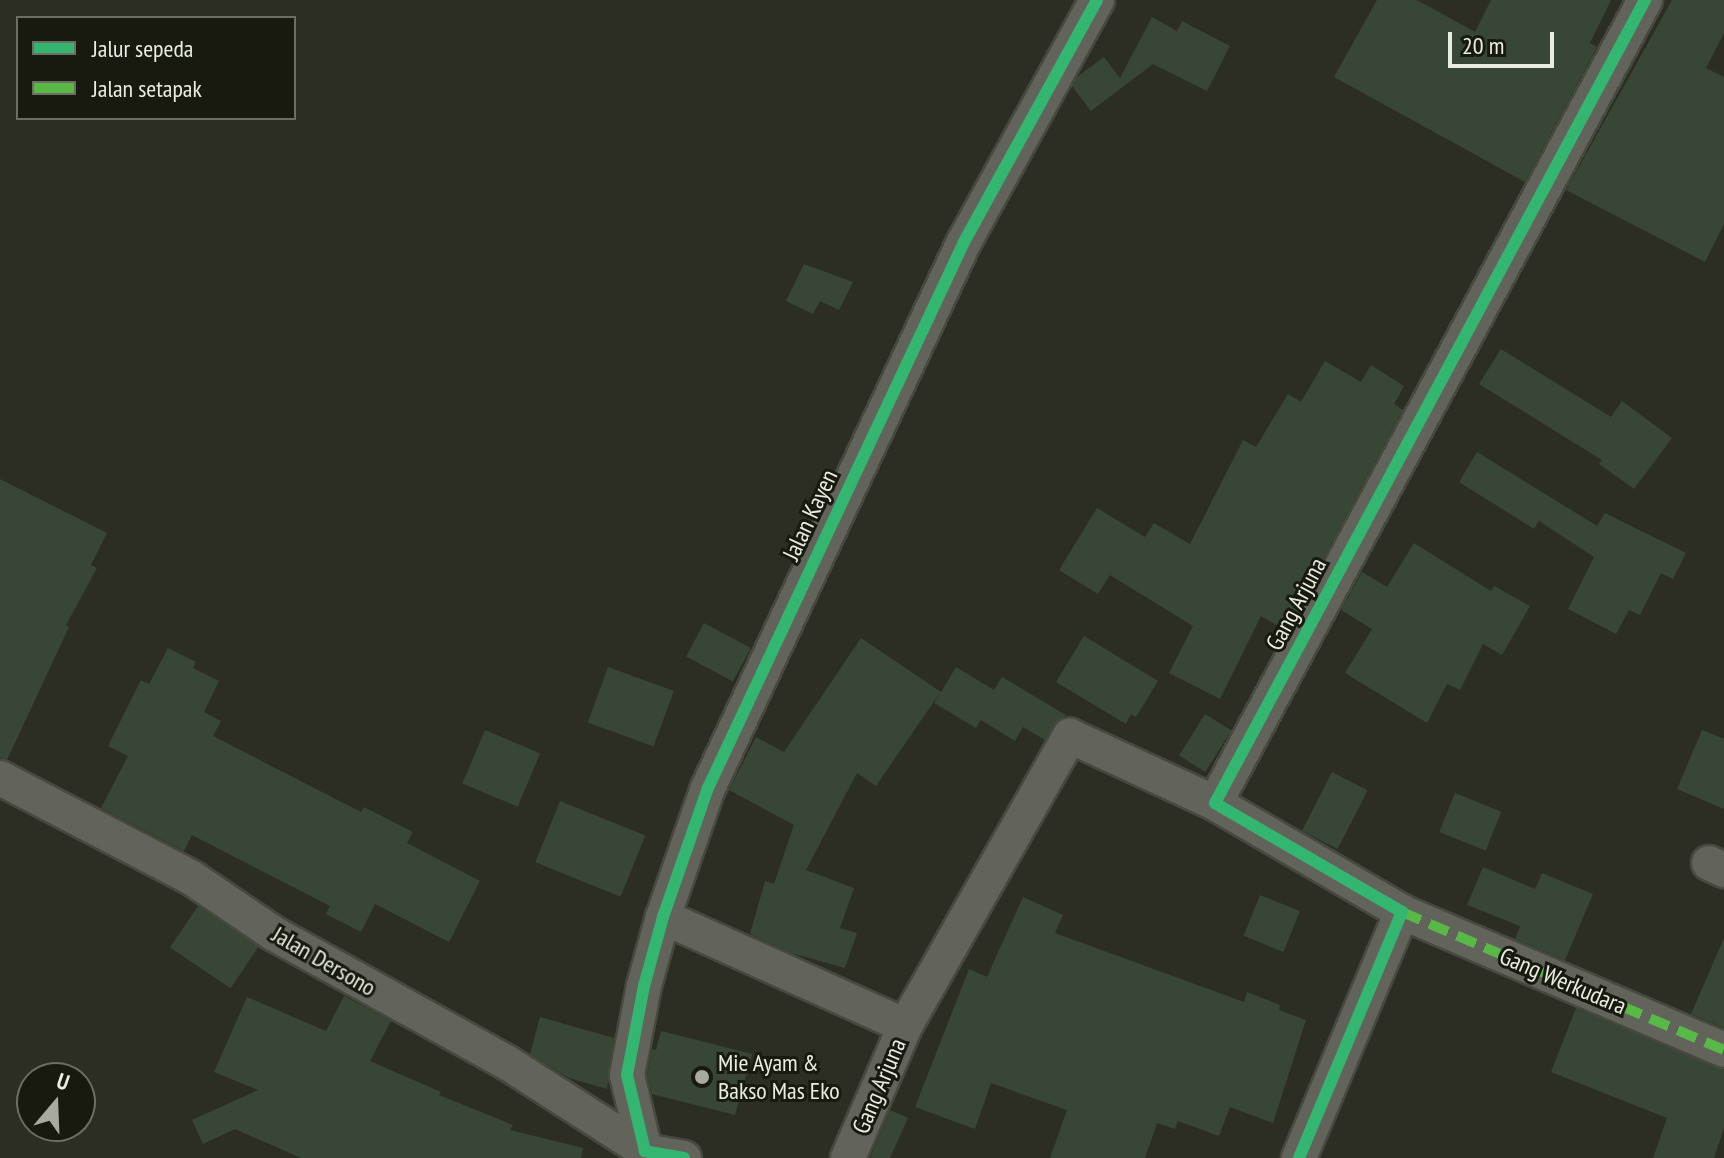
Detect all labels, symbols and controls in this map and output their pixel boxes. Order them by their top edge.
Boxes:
legend [16,16,296,120]
scale bar [1452,16,1558,66]
text: 20 m [1462,30,1504,61]
text: Jalur sepeda [92,33,193,64]
text: Jalan setapak [92,73,202,104]
street label: Jalan Kayen [777,465,843,565]
street label: Gang Arjuna [1260,553,1332,655]
street label: Jalan Dersono [267,920,381,1002]
street label: Gang Werkudara [1495,941,1631,1021]
street label: Gang Arjuna [846,1034,912,1138]
place label: Mie Ayam & Bakso Mas Eko [718,1049,840,1105]
north arrow [16,1062,96,1142]
text: U [53,1066,73,1096]
marker: Mie Ayam & Bakso Mas Eko [693,1068,711,1086]

